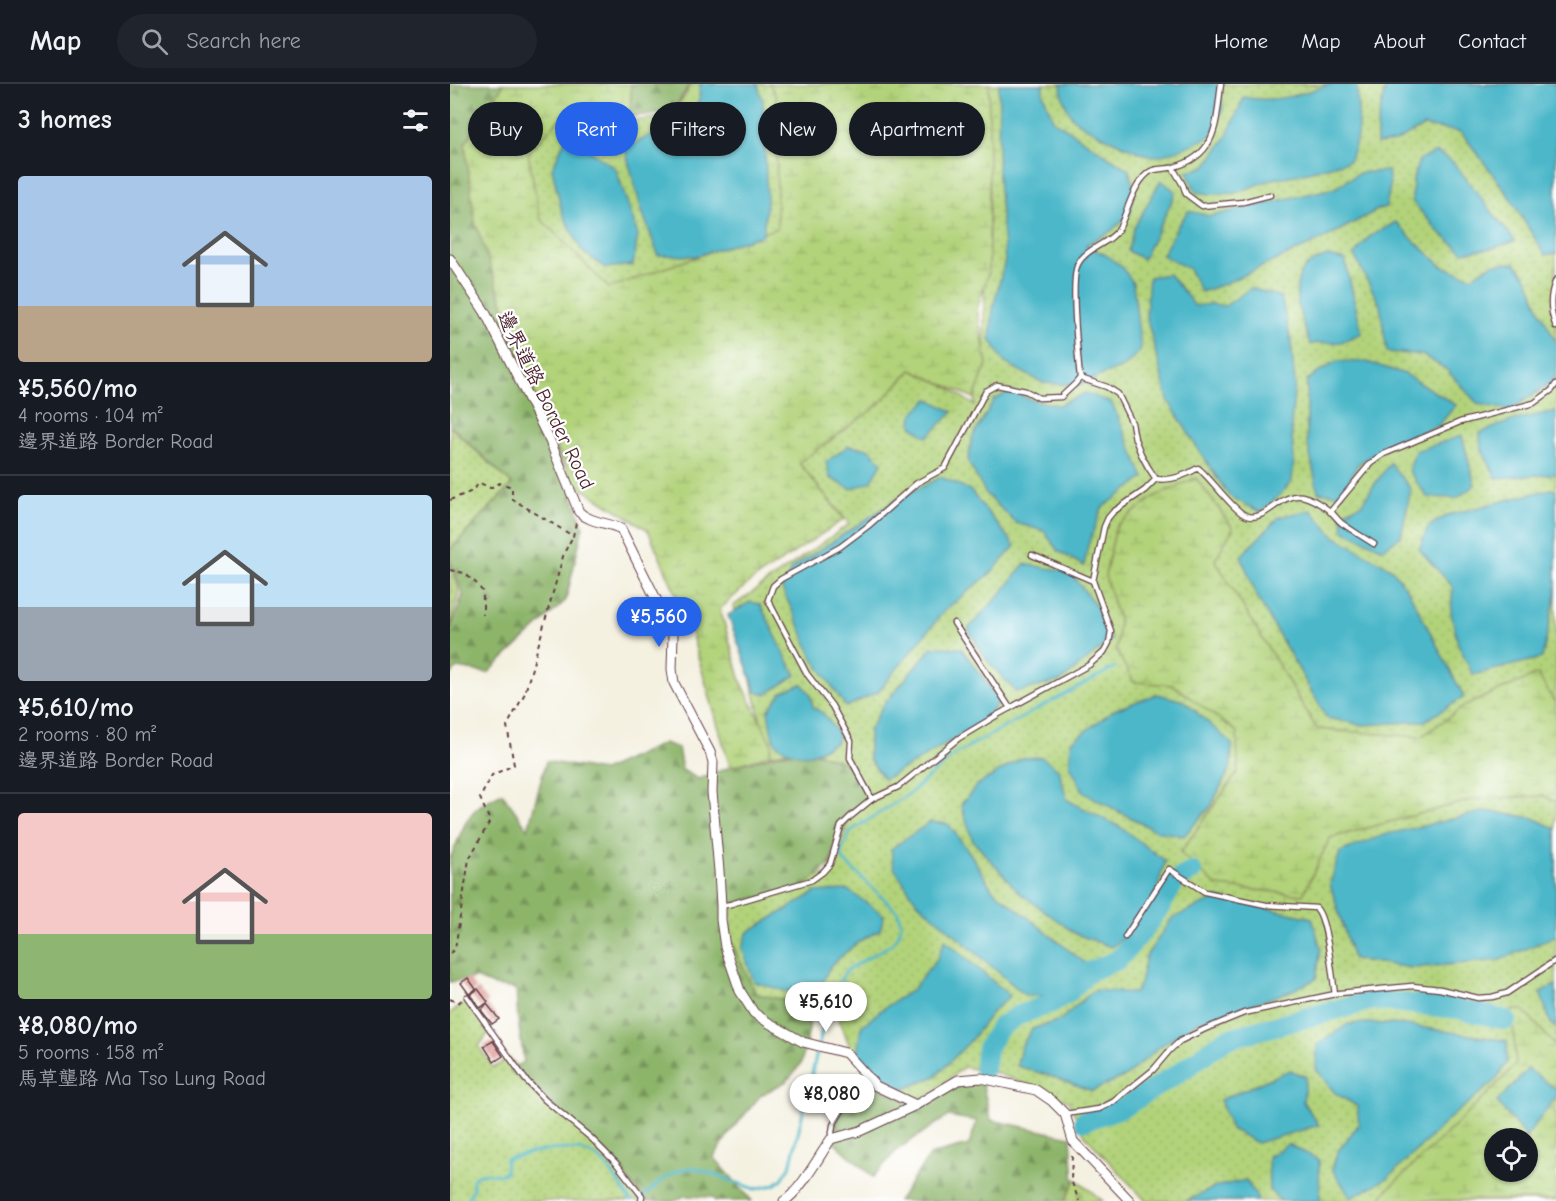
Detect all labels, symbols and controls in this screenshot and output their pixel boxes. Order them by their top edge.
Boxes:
search box [117,14,537,68]
text: Map [30,25,81,57]
icon: search [138,25,171,58]
text: Search here [186,28,301,54]
text: Home [1214,29,1268,53]
text: Map [1301,29,1341,53]
text: About [1374,29,1425,53]
text: Contact [1458,29,1526,53]
chip: Buy [468,102,543,156]
chip: Rent [555,102,638,156]
chip: Filters [650,102,746,156]
chip: New [758,102,837,156]
chip: Apartment [849,102,985,156]
icon: filters [399,104,432,137]
text: 3 homes [18,105,112,135]
icon: home [171,215,279,323]
street label: 邊界道路 Border Road [493,307,599,493]
text: ¥5,560/mo [18,374,137,404]
text: 4 rooms · 104 m² [18,404,163,427]
text: 邊界道路 Border Road [18,430,213,453]
icon: home [171,534,279,642]
pin: ¥5,560 [610,597,708,648]
text: ¥5,560 [631,605,687,628]
text: ¥5,610/mo [18,693,134,723]
text: 2 rooms · 80 m² [18,723,156,746]
text: 邊界道路 Border Road [18,749,213,772]
icon: home [171,852,279,960]
pin: ¥5,610 [777,982,875,1033]
text: ¥5,610 [799,990,853,1013]
text: ¥8,080/mo [18,1011,138,1041]
text: 5 rooms · 158 m² [18,1041,163,1064]
text: 馬草壟路 Ma Tso Lung Road [18,1067,266,1090]
pin: ¥8,080 [783,1074,881,1125]
text: ¥8,080 [803,1082,861,1105]
map controls [1484,1128,1538,1182]
button: locate [1484,1128,1538,1182]

